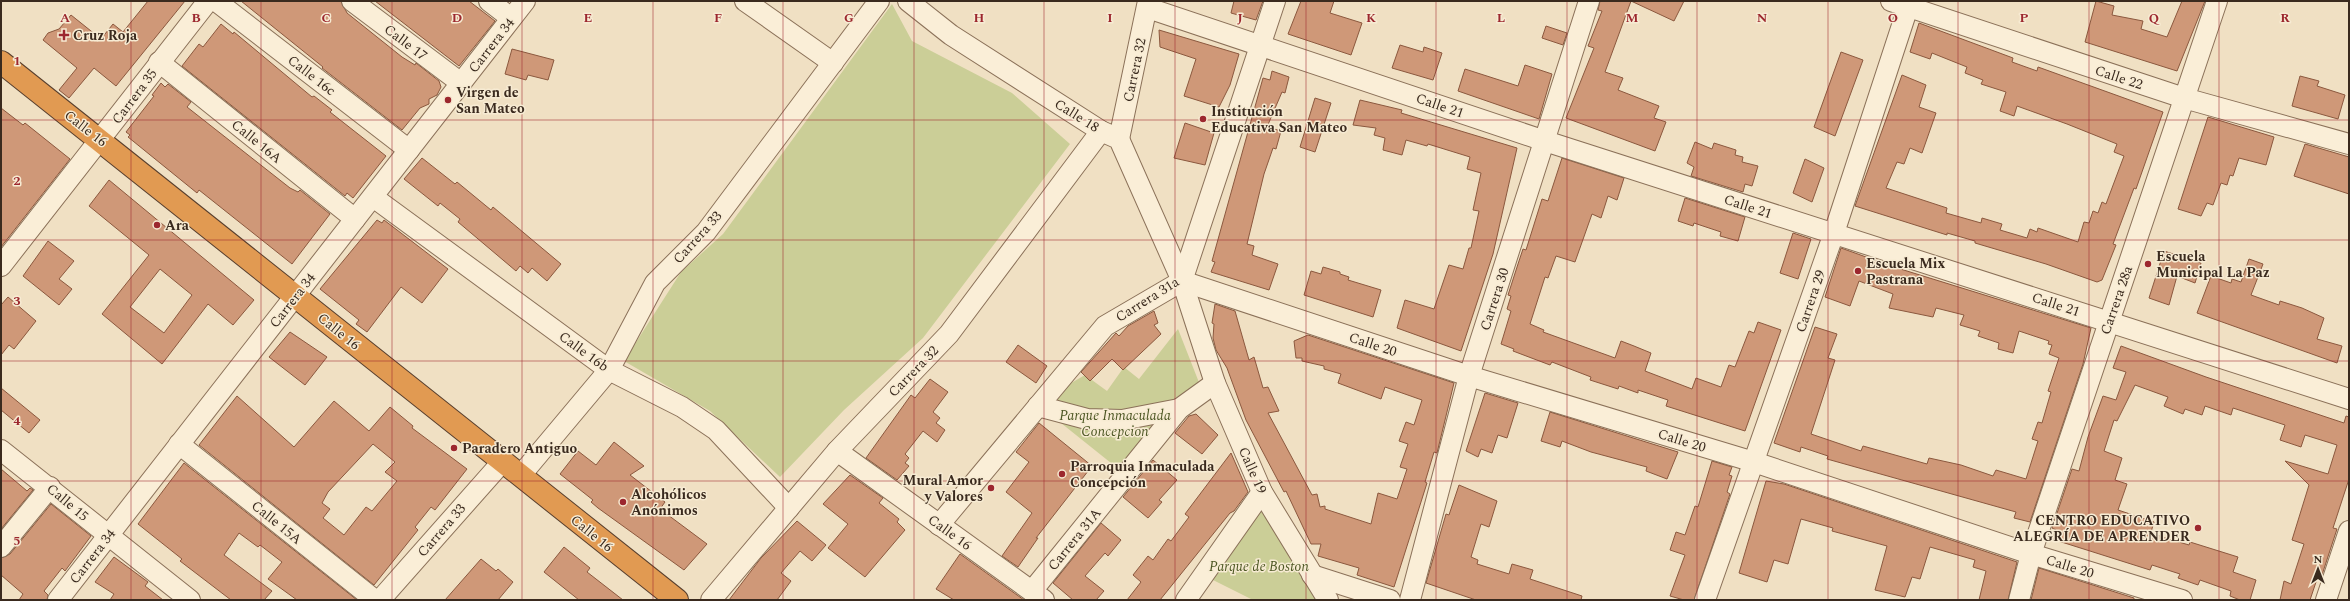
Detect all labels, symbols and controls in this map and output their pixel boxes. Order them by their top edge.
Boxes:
text: A [60,8,70,28]
text: B [191,8,201,28]
text: C [321,8,331,28]
text: D [452,8,462,28]
text: E [584,8,593,28]
text: F [714,8,722,28]
text: G [844,8,854,28]
text: H [974,8,985,28]
text: I [1107,8,1113,28]
text: J [1237,8,1243,28]
text: K [1366,8,1376,28]
text: L [1497,8,1505,28]
text: M [1626,8,1639,28]
text: N [1757,8,1768,28]
text: O [1888,8,1898,28]
text: P [2020,8,2029,28]
text: Q [2149,8,2160,28]
text: R [2280,8,2290,28]
street label: Carrera 34 [463,13,520,77]
street label: Calle 17 [380,19,432,66]
place label: Cruz Roja [73,25,138,46]
marker: Cruz Roja [58,29,70,41]
street label: Carrera 32 [1117,36,1152,104]
street label: Calle 16c [283,50,341,101]
text: 1 [13,51,21,71]
street label: Calle 22 [2092,60,2146,95]
street label: Carrera 35 [106,64,162,129]
place label: Virgen de San Mateo [456,82,525,119]
street label: Calle 21 [1413,87,1467,123]
street label: Calle 18 [1050,93,1103,137]
marker: Virgen de San Mateo [443,95,453,105]
place label: Institución Educativa San Mateo [1211,101,1348,138]
street label: Calle 16 [60,105,112,152]
street label: Calle 16A [227,114,287,169]
marker: Institución Educativa San Mateo [1198,114,1208,124]
text: 2 [13,171,21,191]
street label: Calle 21 [1721,189,1775,224]
street label: Carrera 33 [668,206,727,268]
place label: Ara [165,215,190,236]
marker: Ara [152,220,162,230]
place label: Escuela Municipal La Paz [2156,246,2270,283]
place label: Escuela Mix Pastrana [1866,253,1945,290]
marker: Escuela Municipal La Paz [2143,259,2153,269]
street label: Carrera 28a [2095,263,2138,338]
street label: Carrera 30 [1474,265,1514,333]
marker: Escuela Mix Pastrana [1853,266,1863,276]
street label: Carrera 29 [1790,267,1831,335]
street label: Carrera 34 [264,268,321,332]
street label: Carrera 31a [1111,271,1183,327]
street label: Calle 21 [2029,287,2083,322]
text: 3 [13,291,21,311]
street label: Calle 16 [313,308,365,355]
street label: Calle 16b [554,326,613,377]
street label: Calle 20 [1346,327,1400,362]
street label: Carrera 32 [883,341,943,402]
park label: Parque Inmaculada Concepcion [1059,405,1171,442]
text: 4 [13,411,21,431]
street label: Calle 20 [1655,423,1709,458]
place label: Paradero Antiguo [462,438,577,459]
marker: Paradero Antiguo [449,443,459,453]
street label: Calle 19 [1233,443,1272,497]
place label: Parroquia Inmaculada Concepción [1070,456,1215,493]
marker: Parroquia Inmaculada Concepción [1057,469,1067,479]
place label: Mural Amor y Valores [903,470,983,507]
street label: Calle 15 [42,478,93,526]
marker: Mural Amor y Valores [986,483,996,493]
place label: Alcohólicos Anónimos [631,484,707,521]
street label: Calle 15A [247,495,307,550]
marker: Alcohólicos Anónimos [618,497,628,507]
street label: Carrera 33 [412,499,471,562]
street label: Carrera 31A [1042,503,1107,575]
street label: Calle 16 [924,509,976,555]
street label: Calle 16 [566,510,618,557]
place label: CENTRO EDUCATIVO ALEGRÍA DE APRENDER [2013,510,2191,547]
marker: CENTRO EDUCATIVO ALEGRÍA DE APRENDER [2193,523,2203,533]
street label: Carrera 34 [64,524,121,588]
text: 5 [13,531,21,551]
street label: Calle 20 [2043,549,2097,584]
north arrow [2298,549,2338,589]
text: N [2314,551,2323,568]
park label: Parque de Boston [1209,556,1309,577]

